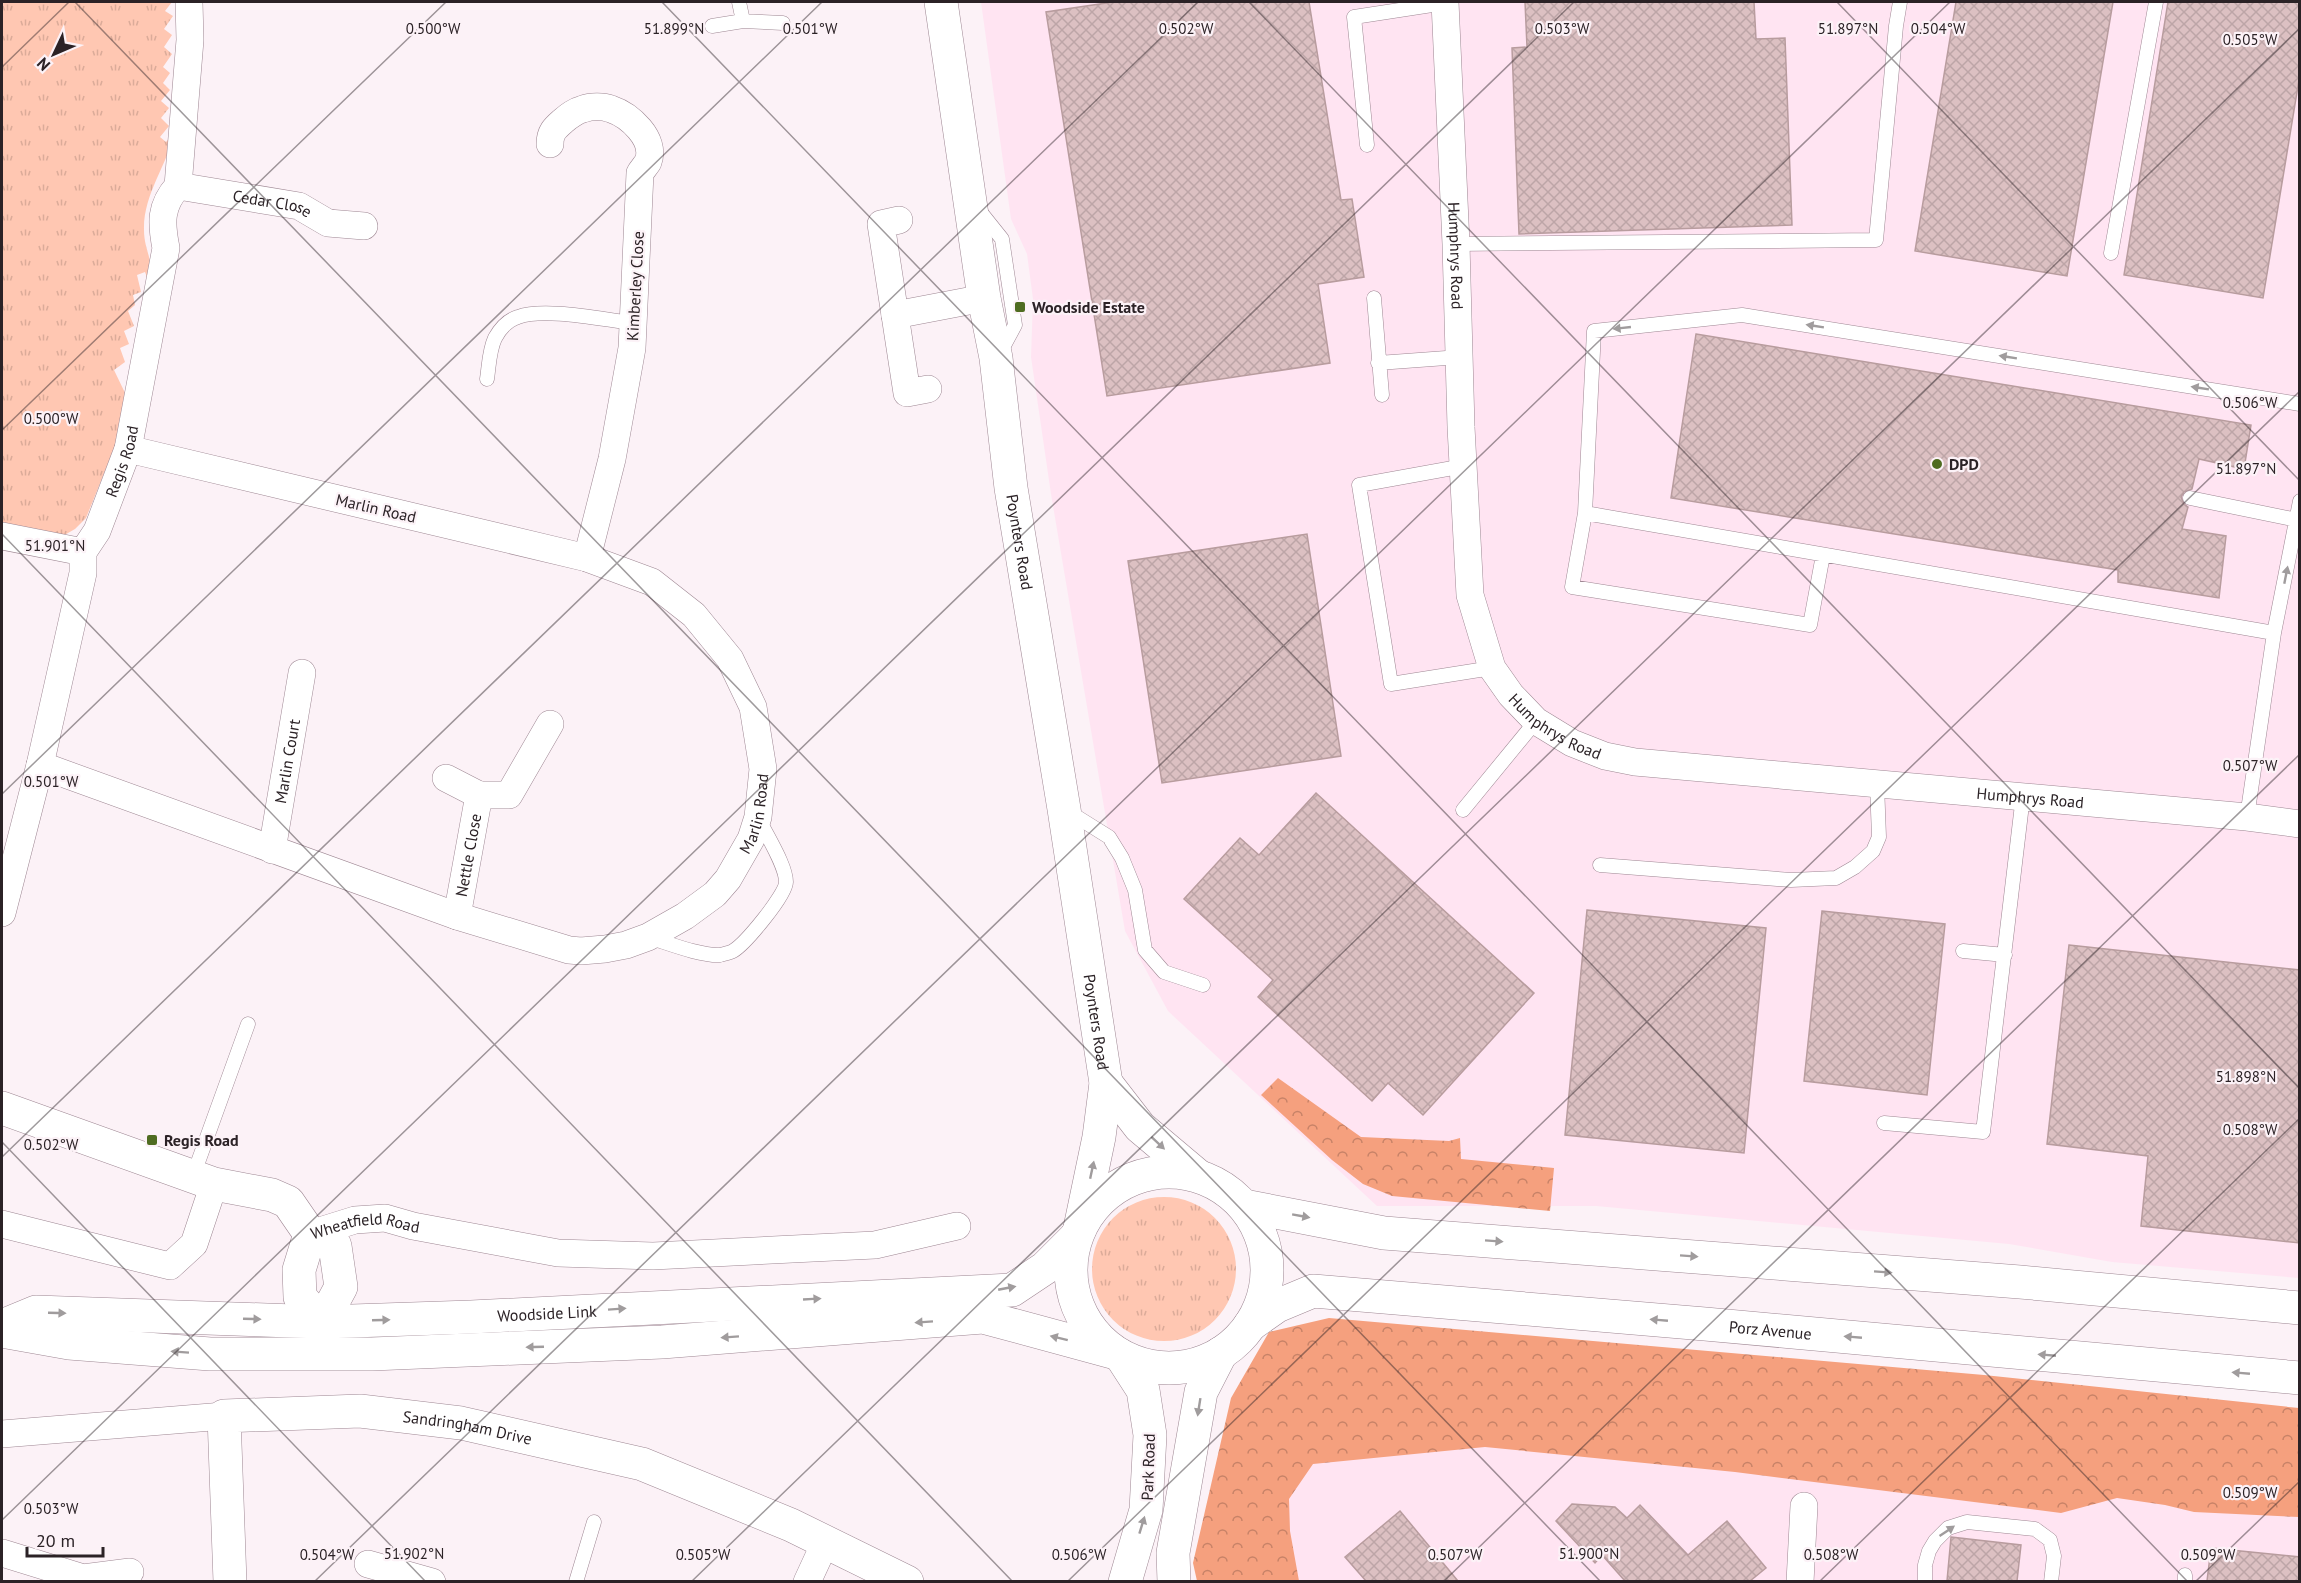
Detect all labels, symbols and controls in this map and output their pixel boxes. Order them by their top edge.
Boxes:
text: 0.500°W [406,19,461,38]
text: 51.899°N [644,19,704,38]
text: 0.501°W [783,19,838,38]
text: 0.502°W [1159,19,1214,38]
text: 0.503°W [1535,19,1590,38]
text: 51.897°N [1818,19,1878,38]
text: 0.504°W [1911,19,1966,38]
north arrow [24,24,84,84]
text: 0.505°W [2223,30,2278,49]
text: N [32,54,54,75]
street label: Cedar Close [231,185,316,221]
street label: Humphrys Road [1444,202,1468,310]
street label: Kimberley Close [622,230,648,342]
place label: Woodside Estate [1032,297,1145,317]
marker: Woodside Estate [1013,300,1027,314]
one-way arrow [1806,322,1825,331]
one-way arrow [1612,323,1631,333]
one-way arrow [1998,353,2017,362]
one-way arrow [2191,384,2210,393]
text: 0.506°W [2223,393,2278,412]
text: 0.500°W [24,409,79,428]
street label: Regis Road [101,424,142,500]
place label: DPD [1949,454,1979,474]
marker: DPD [1930,457,1944,471]
text: 51.897°N [2216,459,2276,478]
street label: Marlin Road [334,489,418,527]
street label: Poynters Road [1002,493,1038,591]
text: 51.901°N [25,536,85,555]
one-way arrow [2281,566,2291,585]
street label: Humphrys Road [1505,689,1604,764]
street label: Marlin Court [270,717,304,805]
text: 0.507°W [2223,756,2278,775]
text: 0.501°W [24,772,79,791]
street label: Marlin Road [735,772,772,857]
street label: Humphrys Road [1976,783,2085,812]
street label: Nettle Close [451,812,485,898]
street label: Poynters Road [1079,973,1114,1071]
text: 51.898°N [2216,1067,2276,1086]
text: 0.508°W [2223,1120,2278,1139]
place label: Regis Road [164,1130,239,1150]
marker: Regis Road [145,1133,159,1147]
text: 0.502°W [24,1135,79,1154]
one-way arrow [1150,1136,1165,1149]
one-way arrow [1088,1161,1097,1180]
street label: Wheatfield Road [308,1208,421,1243]
one-way arrow [1292,1212,1311,1221]
one-way arrow [1485,1236,1504,1246]
one-way arrow [1679,1252,1698,1261]
one-way arrow [1874,1267,1893,1276]
one-way arrow [998,1283,1017,1292]
one-way arrow [803,1295,822,1304]
street label: Woodside Link [497,1301,597,1326]
one-way arrow [608,1304,627,1313]
one-way arrow [48,1308,67,1318]
one-way arrow [243,1315,262,1324]
one-way arrow [1649,1315,1668,1325]
one-way arrow [371,1316,390,1325]
street label: Porz Avenue [1728,1316,1813,1344]
one-way arrow [915,1317,934,1326]
one-way arrow [721,1332,740,1342]
one-way arrow [1843,1332,1862,1342]
one-way arrow [1050,1333,1068,1343]
one-way arrow [526,1343,545,1352]
one-way arrow [171,1347,190,1357]
one-way arrow [2038,1350,2057,1360]
one-way arrow [2232,1368,2251,1378]
one-way arrow [1194,1397,1203,1416]
street label: Sandringham Drive [402,1406,534,1449]
street label: Park Road [1137,1433,1159,1501]
text: 0.509°W [2223,1483,2278,1502]
text: 0.503°W [24,1499,79,1518]
one-way arrow [1138,1516,1147,1534]
scale bar [27,1520,104,1558]
one-way arrow [1939,1526,1955,1538]
text: 20 m [36,1529,75,1552]
text: 51.902°N [384,1544,444,1563]
text: 51.900°N [1559,1544,1619,1563]
text: 0.504°W [300,1545,355,1564]
text: 0.505°W [676,1545,731,1564]
text: 0.506°W [1052,1545,1107,1564]
text: 0.507°W [1428,1545,1483,1564]
text: 0.508°W [1804,1545,1859,1564]
text: 0.509°W [2181,1545,2236,1564]

